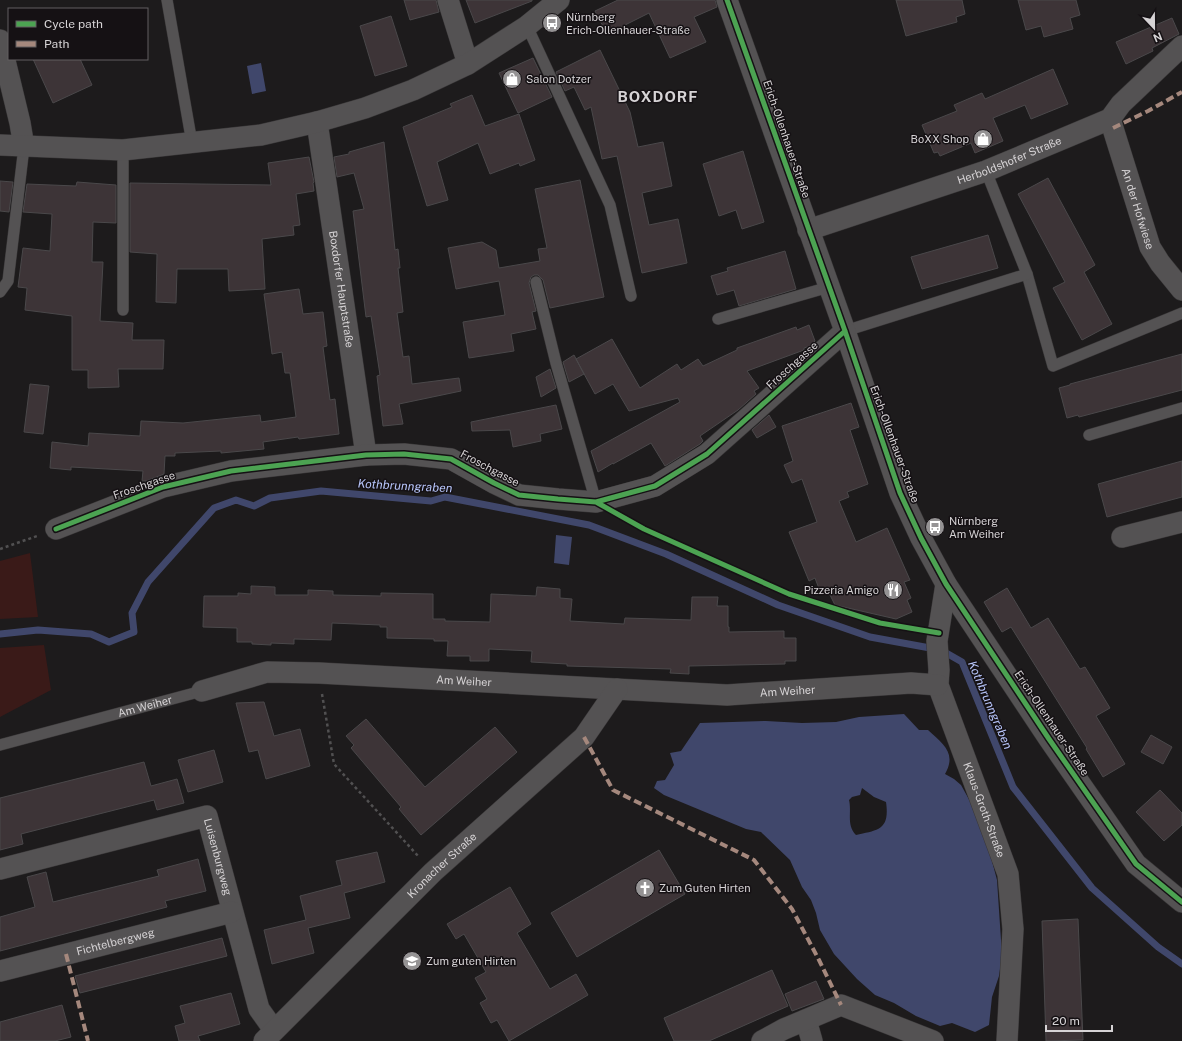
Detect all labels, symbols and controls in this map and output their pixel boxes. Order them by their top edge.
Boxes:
legend [8,8,148,60]
north arrow [1134,8,1174,48]
place label: Nürnberg Erich-Ollenhauer-Straße [566,11,690,36]
bus stop icon: Nürnberg Erich-Ollenhauer-Straße [541,12,563,34]
text: Cycle path [44,17,103,31]
text: N [1152,30,1164,44]
text: Path [44,37,70,51]
shop icon: Salon Dotzer [501,68,523,90]
place label: Salon Dotzer [526,73,591,85]
street label: Erich-Ollenhauer-Straße [761,78,813,200]
district label: BOXDORF [618,88,698,105]
shop icon: BoXX Shop [972,128,994,150]
place label: BoXX Shop [911,133,969,145]
street label: Herboldshofer Straße [956,134,1063,186]
street label: An der Hofwiese [1120,167,1156,251]
street label: Boxdorfer Hauptstraße [327,230,356,349]
street label: Froschgasse [764,339,820,391]
street label: Erich-Ollenhauer-Straße [868,384,922,504]
street label: Froschgasse [459,447,521,489]
street label: Froschgasse [111,469,177,501]
water label: Kothbrunngraben [357,477,453,495]
place label: Nürnberg Am Weiher [949,515,1005,540]
bus stop icon: Nürnberg Am Weiher [924,516,946,538]
restaurant icon: Pizzeria Amigo [882,579,904,601]
place label: Pizzeria Amigo [804,584,879,596]
water label: Kothbrunngraben [965,659,1015,752]
street label: Erich-Ollenhauer-Straße [1012,668,1092,778]
street label: Am Weiher [436,673,492,688]
street label: Am Weiher [759,683,816,699]
street label: Am Weiher [116,693,173,719]
street label: Klaus-Groth-Straße [961,761,1007,859]
street label: Luisenburgweg [202,817,234,897]
street label: Kronacher Straße [405,830,479,900]
church icon: Zum Guten Hirten [634,877,656,899]
place label: Zum Guten Hirten [659,882,751,894]
street label: Fichtelbergweg [75,926,156,957]
school or university icon: Zum guten Hirten [401,950,423,972]
place label: Zum guten Hirten [426,955,516,967]
scale bar [1046,1007,1112,1033]
text: 20 m [1052,1014,1080,1028]

